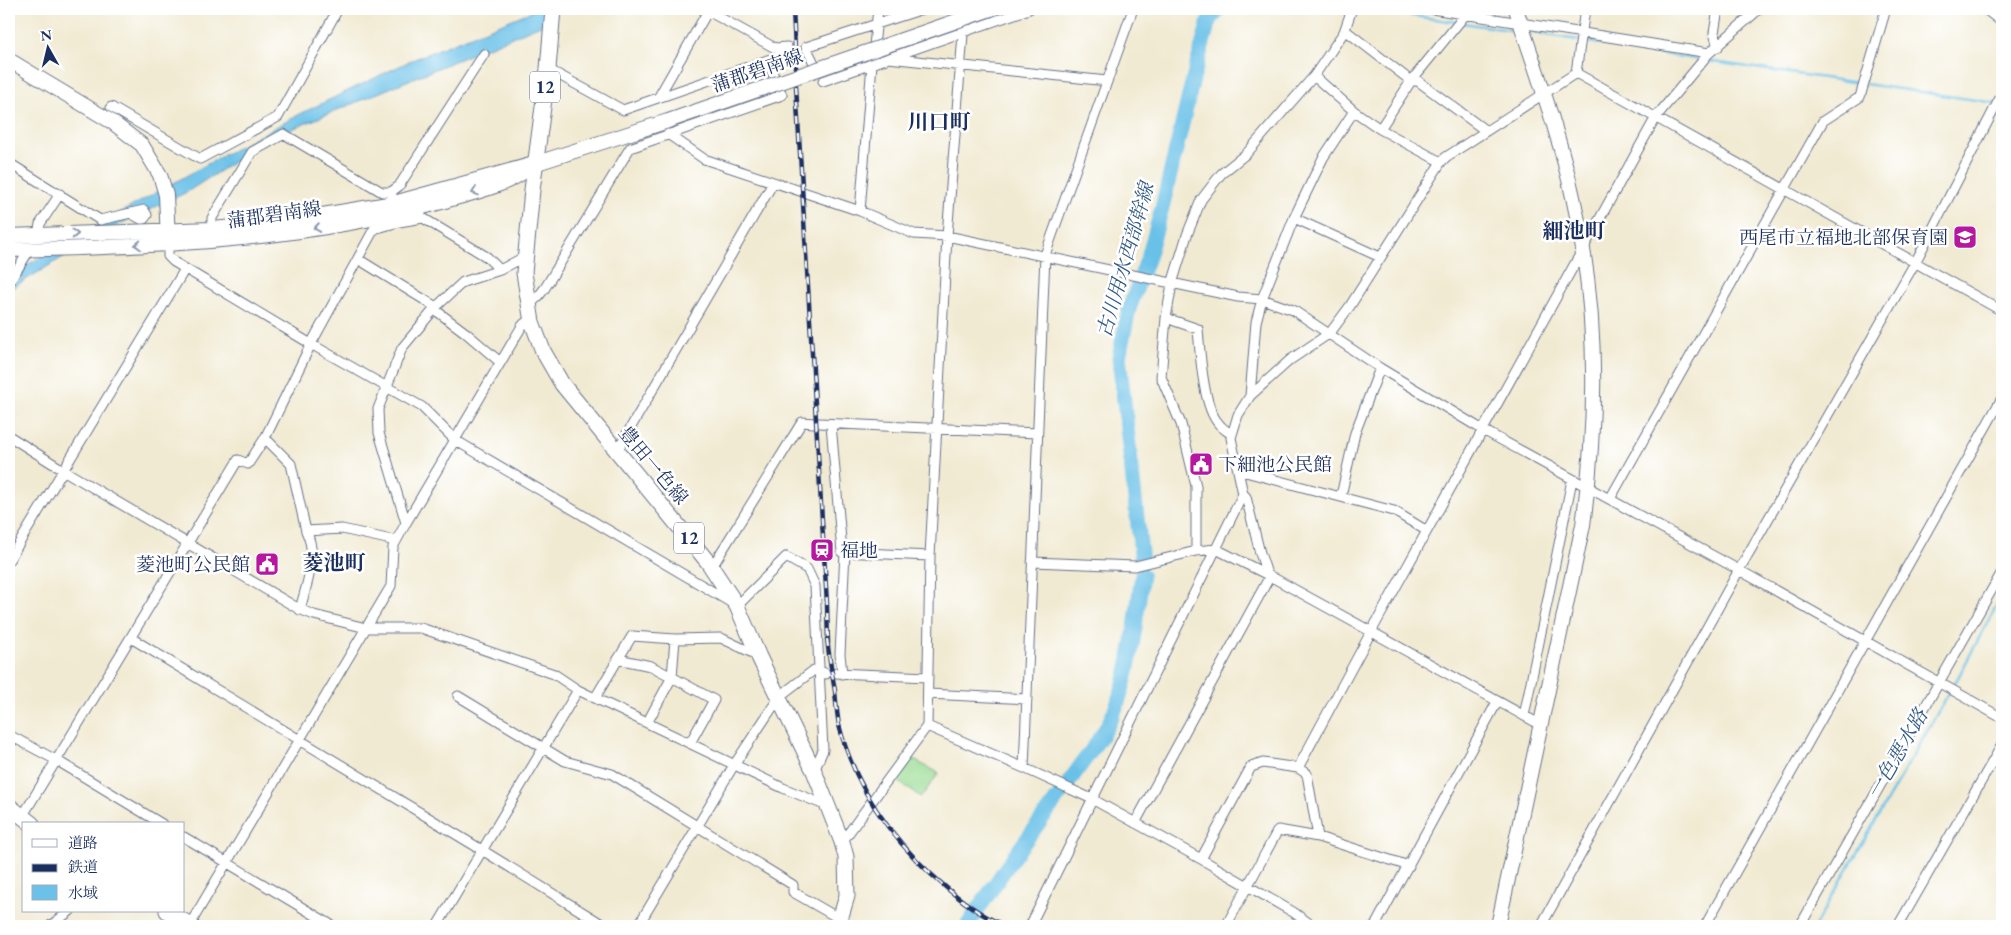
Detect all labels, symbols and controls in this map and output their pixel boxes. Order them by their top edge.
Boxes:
north arrow [22,22,72,72]
text: N [39,25,54,45]
street label: 蒲郡碧南線 [708,43,806,98]
road number: 12 [530,72,560,102]
district label: 川口町 [908,108,971,135]
water label: 古川用水西部幹線 [1090,177,1160,340]
one-way arrow [471,186,480,196]
street label: 蒲郡碧南線 [225,196,323,233]
district label: 細池町 [1543,217,1606,244]
one-way arrow [312,222,321,232]
school or university icon: 西尾市立福地北部保育園 [1952,224,1978,250]
place label: 西尾市立福地北部保育園 [1739,225,1948,250]
one-way arrow [71,228,79,239]
one-way arrow [133,239,141,250]
street label: 豊田一色線 [614,421,694,510]
public building icon: 下細池公民館 [1188,451,1214,477]
place label: 下細池公民館 [1218,452,1332,477]
road number: 12 [674,522,704,554]
station icon: 福地 [809,537,835,563]
place label: 福地 [840,538,878,563]
district label: 菱池町 [303,549,366,576]
public building icon: 菱池町公民館 [254,551,280,577]
place label: 菱池町公民館 [136,552,250,577]
water label: 一色悪水路 [1861,702,1934,804]
legend [22,822,185,912]
text: 道路 [68,833,98,852]
text: 鉄道 [68,857,98,876]
text: 水域 [68,883,98,902]

